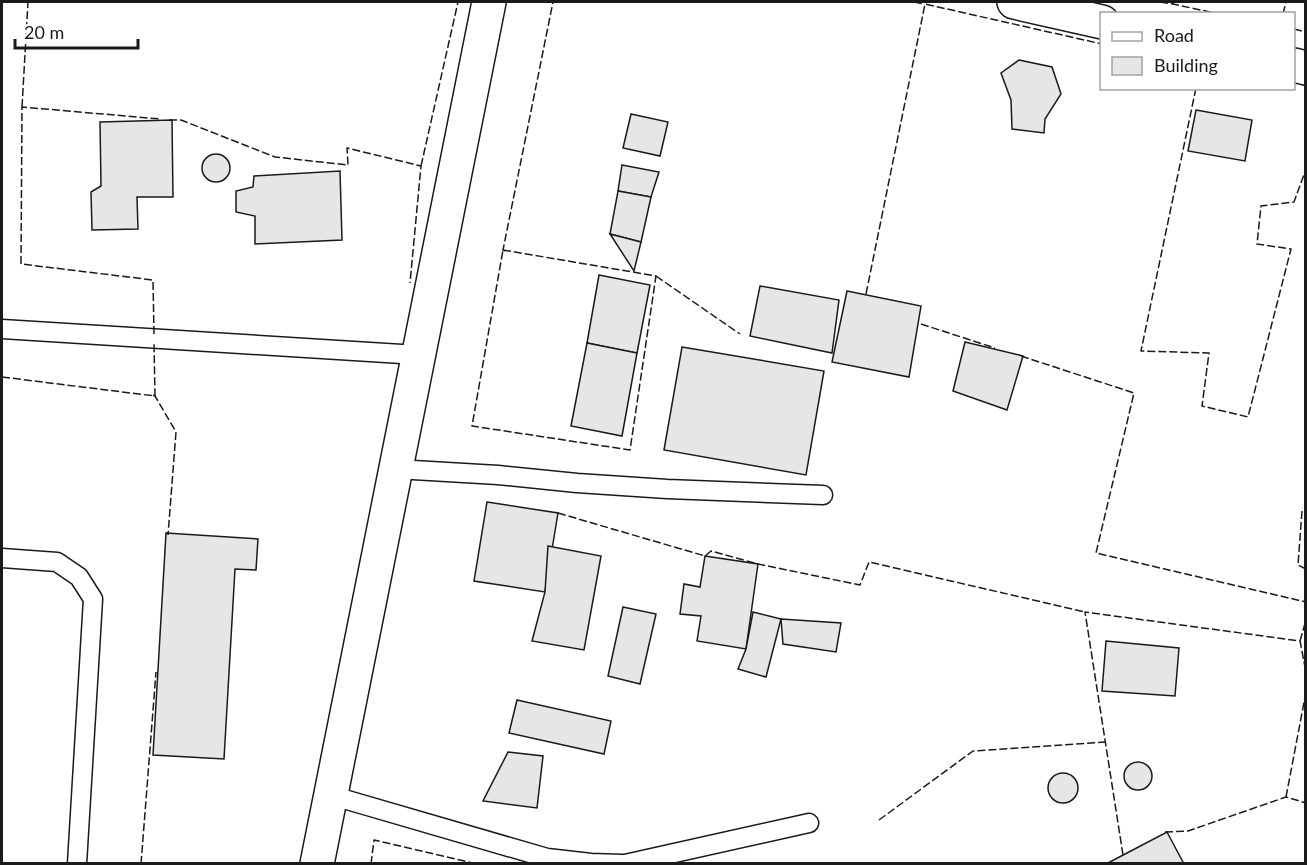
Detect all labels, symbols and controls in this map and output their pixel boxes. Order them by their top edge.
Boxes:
scale bar [15,12,138,50]
legend [1100,12,1295,90]
text: 20 m [24,21,64,43]
text: Road [1154,24,1194,46]
text: Building [1154,54,1218,76]

